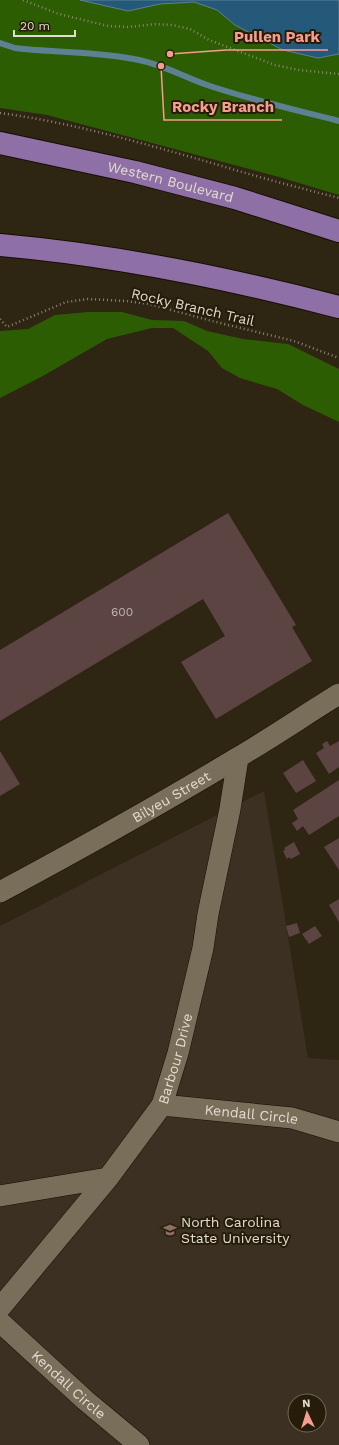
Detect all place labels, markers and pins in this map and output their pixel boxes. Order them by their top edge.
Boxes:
callout: Pullen Park [226,23,328,50]
callout: Rocky Branch [164,93,282,120]
place label: North Carolina State University [181,1214,290,1246]
school or university icon: North Carolina State University [162,1222,178,1238]

